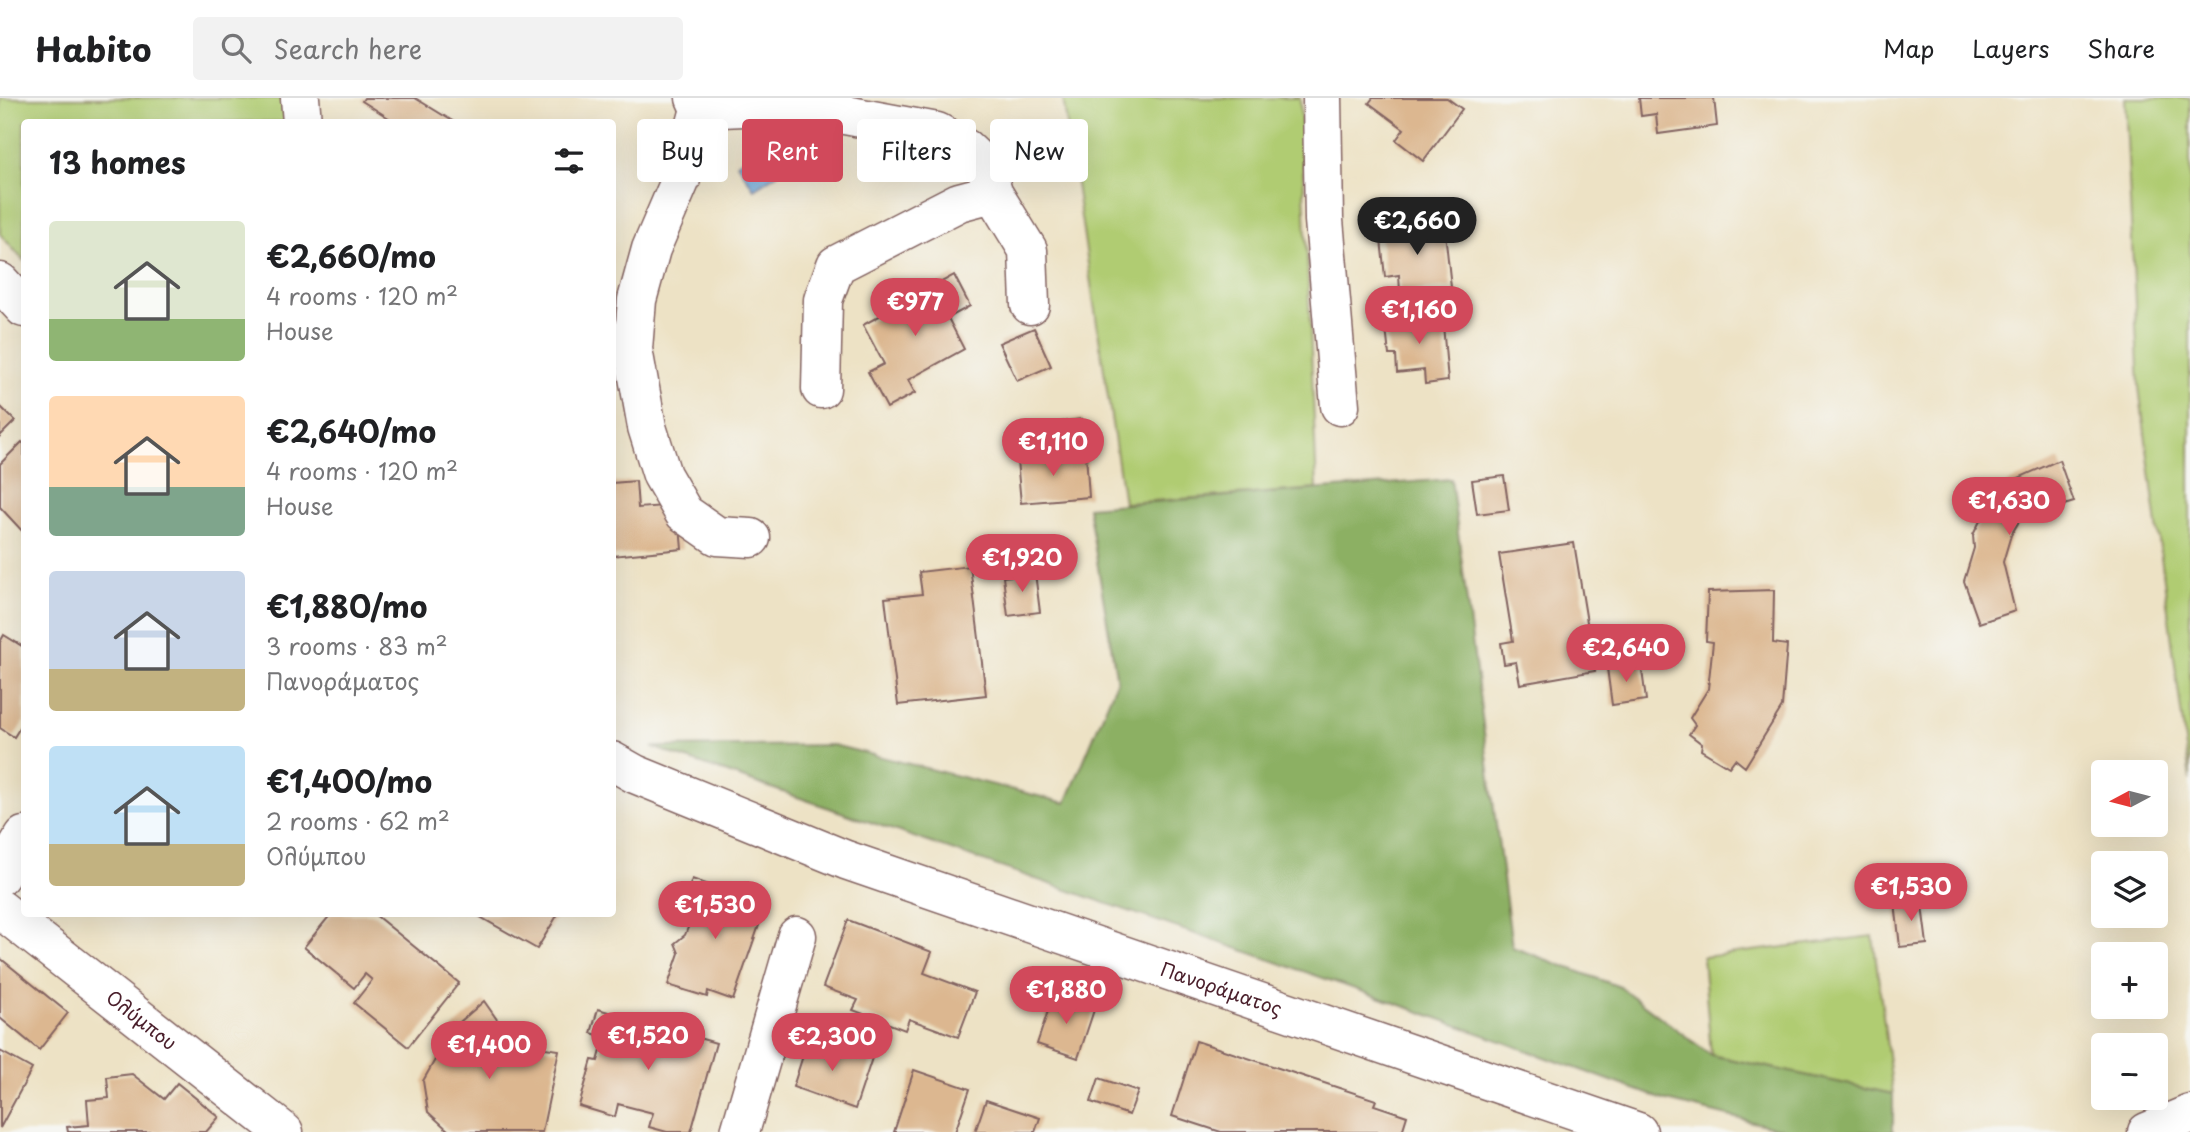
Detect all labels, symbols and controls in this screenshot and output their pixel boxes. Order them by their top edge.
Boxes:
search box [193,17,683,80]
text: Habito [35,23,151,73]
icon: search [217,29,255,67]
text: Search here [273,29,422,68]
text: Map [1883,30,1934,66]
text: Layers [1972,30,2049,66]
text: Share [2087,30,2155,66]
chip: Buy [637,119,728,182]
chip: Rent [742,119,843,182]
chip: Filters [857,119,976,182]
chip: New [990,119,1088,182]
text: 13 homes [49,139,186,184]
icon: filters [550,142,588,180]
pin: €2,660 [1360,198,1474,257]
text: €2,660 [1373,202,1461,237]
text: €2,660/mo [266,233,436,278]
icon: home [105,249,189,333]
text: 4 rooms · 120 m² [266,278,458,313]
pin: €977 [874,278,956,338]
text: €977 [886,283,944,318]
pin: €1,160 [1362,286,1476,346]
text: €1,160 [1381,291,1457,326]
text: House [266,313,333,348]
text: €2,640/mo [266,408,436,453]
pin: €1,110 [996,418,1110,478]
text: €1,110 [1018,423,1088,458]
icon: home [105,424,189,508]
text: 4 rooms · 120 m² [266,453,458,488]
pin: €1,630 [1952,478,2066,537]
text: €1,630 [1968,482,2050,517]
text: House [266,488,333,523]
pin: €1,920 [965,534,1079,594]
text: €1,920 [982,539,1062,574]
text: €1,880/mo [266,583,427,628]
icon: home [105,599,189,683]
pin: €2,640 [1569,624,1683,684]
text: 3 rooms · 83 m² [266,628,448,663]
text: €2,640 [1582,629,1670,664]
text: Πανοράματος [266,663,419,698]
text: €1,400/mo [266,758,432,803]
north arrow [2091,760,2168,836]
map controls [2091,760,2168,1110]
icon: home [105,774,189,858]
text: 2 rooms · 62 m² [266,803,450,838]
text: Ολύμπου [266,838,366,873]
button: layers [2091,851,2168,928]
pin: €1,530 [1854,864,1968,923]
text: €1,530 [1870,868,1952,903]
pin: €1,530 [658,882,772,941]
text: €1,530 [674,886,756,921]
button: + [2091,942,2168,1019]
street label: Πανοράματος [1157,954,1286,1022]
pin: €1,880 [1009,967,1123,1026]
text: €1,880 [1026,971,1106,1006]
street label: Ολύμπου [101,983,183,1056]
pin: €1,520 [591,1012,705,1072]
pin: €2,300 [775,1014,889,1073]
text: €1,520 [607,1017,689,1052]
text: €2,300 [788,1018,876,1053]
pin: €1,400 [432,1021,546,1081]
text: €1,400 [447,1026,531,1061]
button: − [2091,1033,2168,1110]

